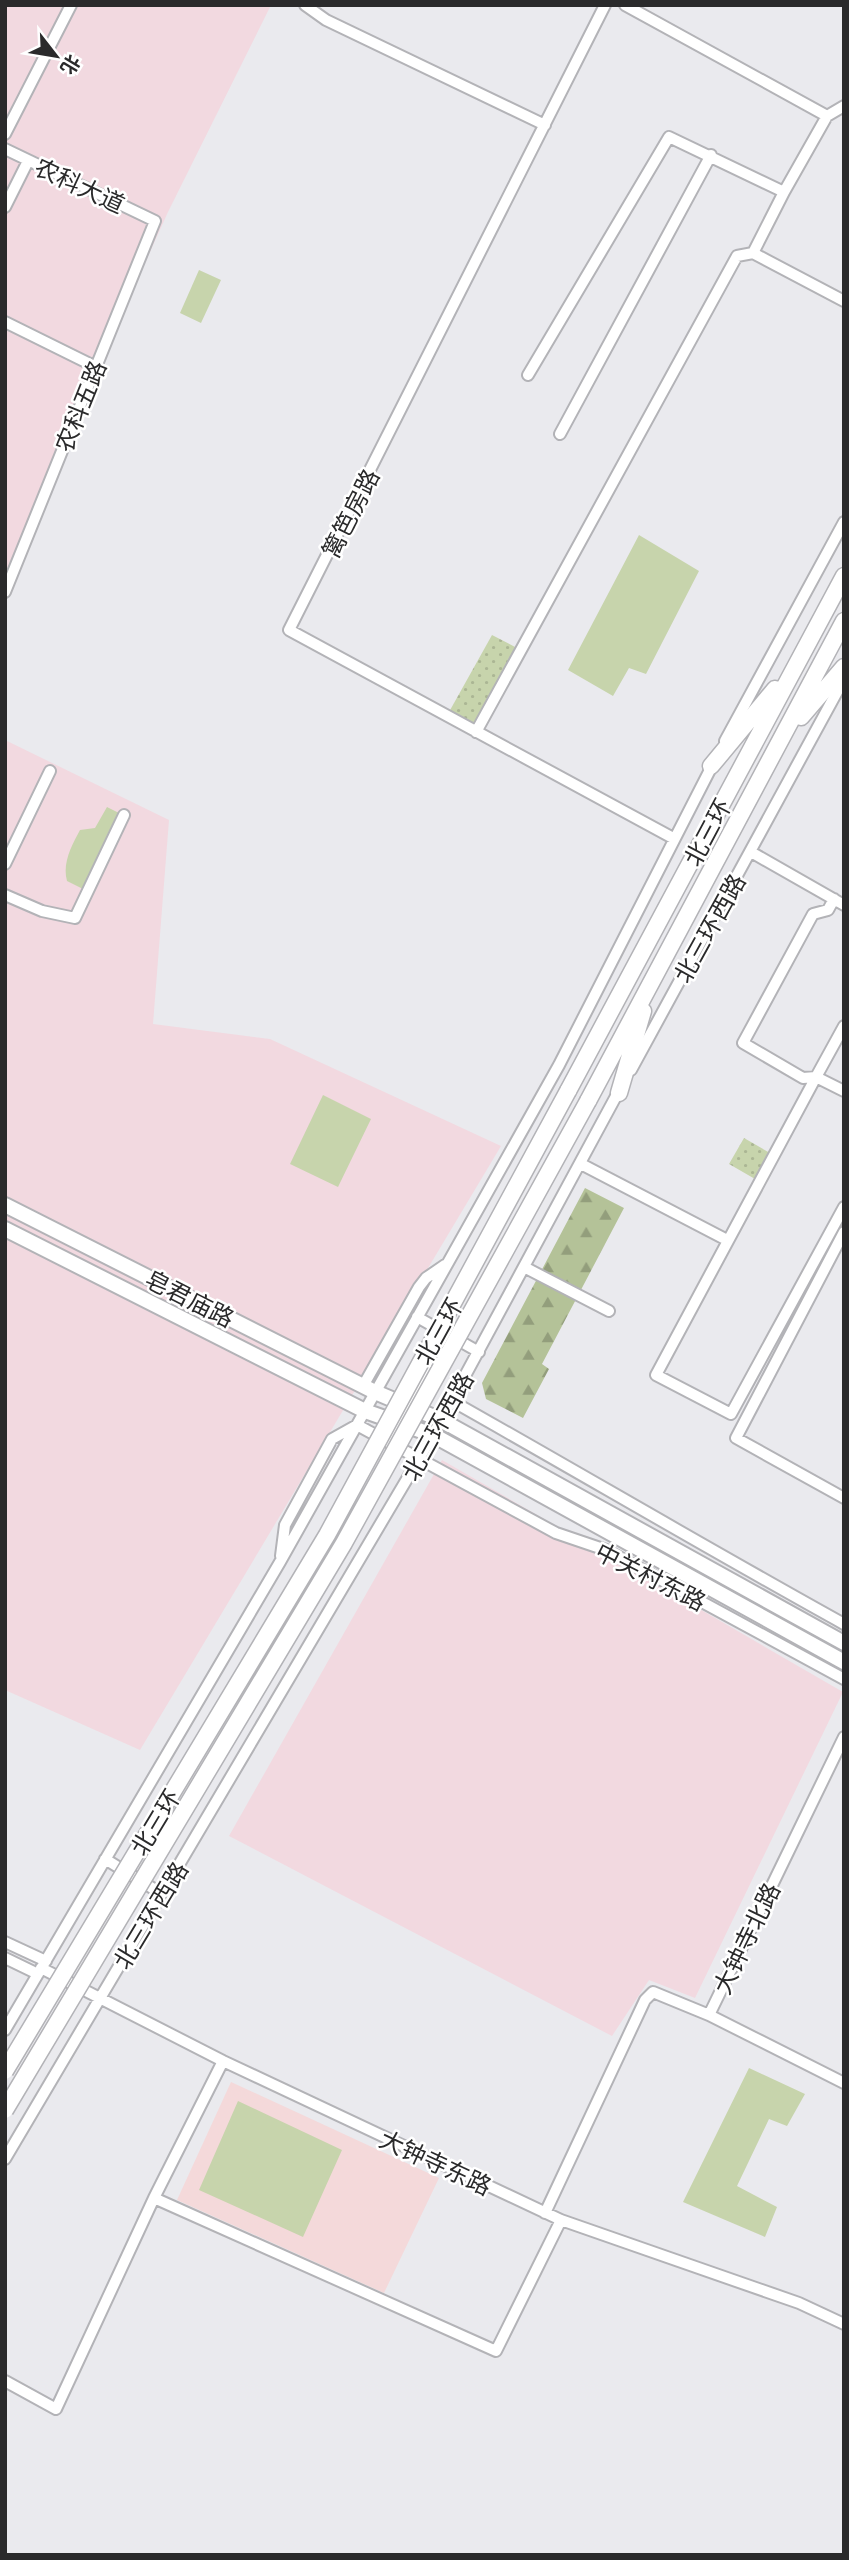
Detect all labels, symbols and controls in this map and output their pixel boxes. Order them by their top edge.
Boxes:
north arrow [21,21,91,91]
text: 北 [56,51,86,79]
street label: 农科大道 [30,152,130,218]
street label: 农科五路 [49,356,111,456]
street label: 篱笆房路 [315,464,385,562]
street label: 北三环 [677,793,737,871]
street label: 北三环西路 [667,868,751,988]
street label: 皂君庙路 [141,1263,239,1333]
street label: 北三环 [408,1292,468,1370]
street label: 北三环西路 [395,1366,479,1486]
street label: 中关村东路 [591,1536,711,1616]
street label: 北三环 [124,1784,186,1860]
street label: 北三环西路 [107,1856,193,1974]
street label: 大钟寺北路 [707,1878,785,1998]
street label: 大钟寺东路 [375,2124,497,2200]

